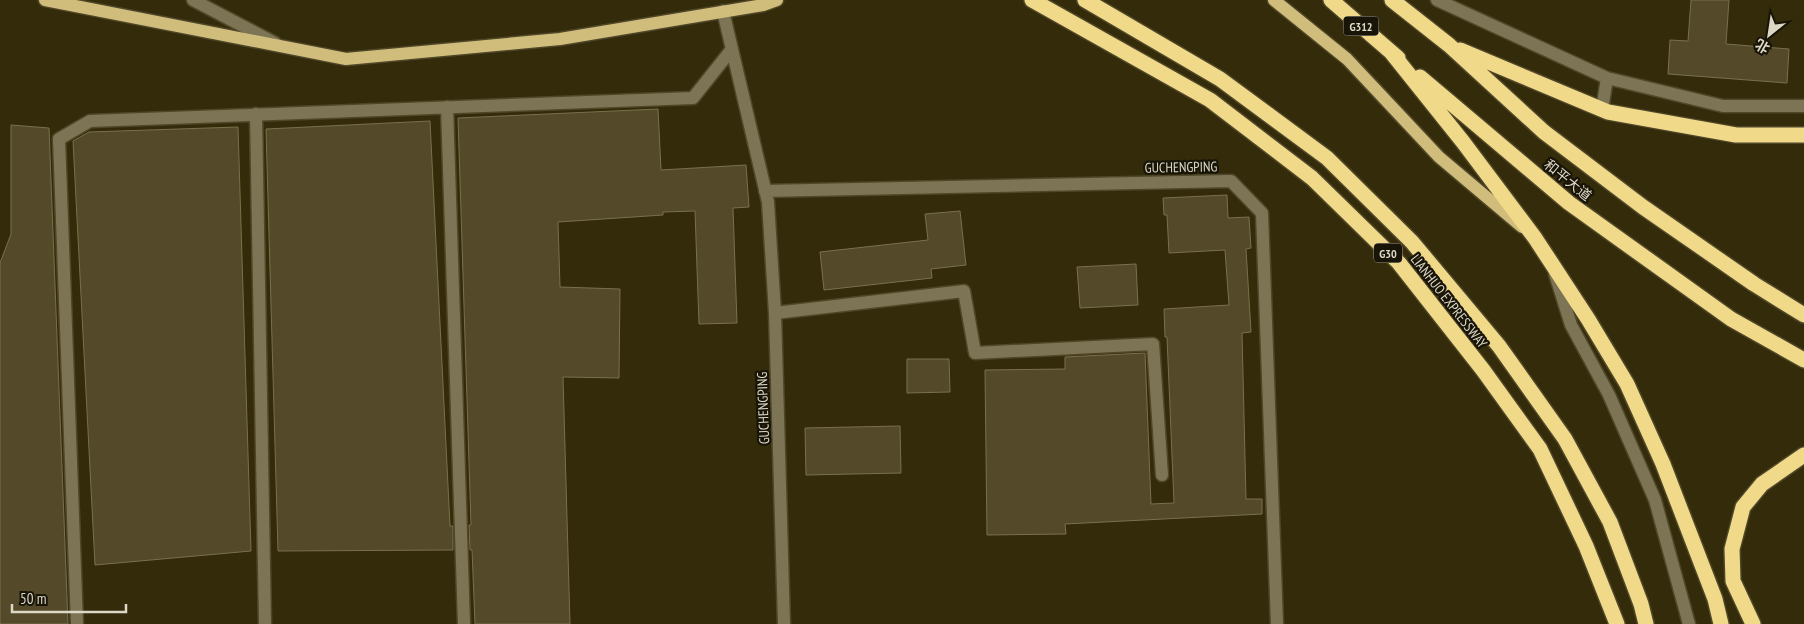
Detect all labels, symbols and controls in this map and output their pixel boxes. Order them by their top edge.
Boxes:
north arrow [1744,10,1794,60]
road number: G312 [1344,16,1378,36]
text: 北 [1752,35,1773,58]
street label: 和平大道 [1541,155,1595,205]
street label: GUCHENGPING [1145,157,1218,177]
road number: G30 [1374,244,1402,262]
street label: LIANHUO EXPRESSWAY [1407,251,1492,352]
street label: GUCHENGPING [753,371,773,445]
scale bar [12,582,126,614]
text: 50 m [20,589,46,608]

